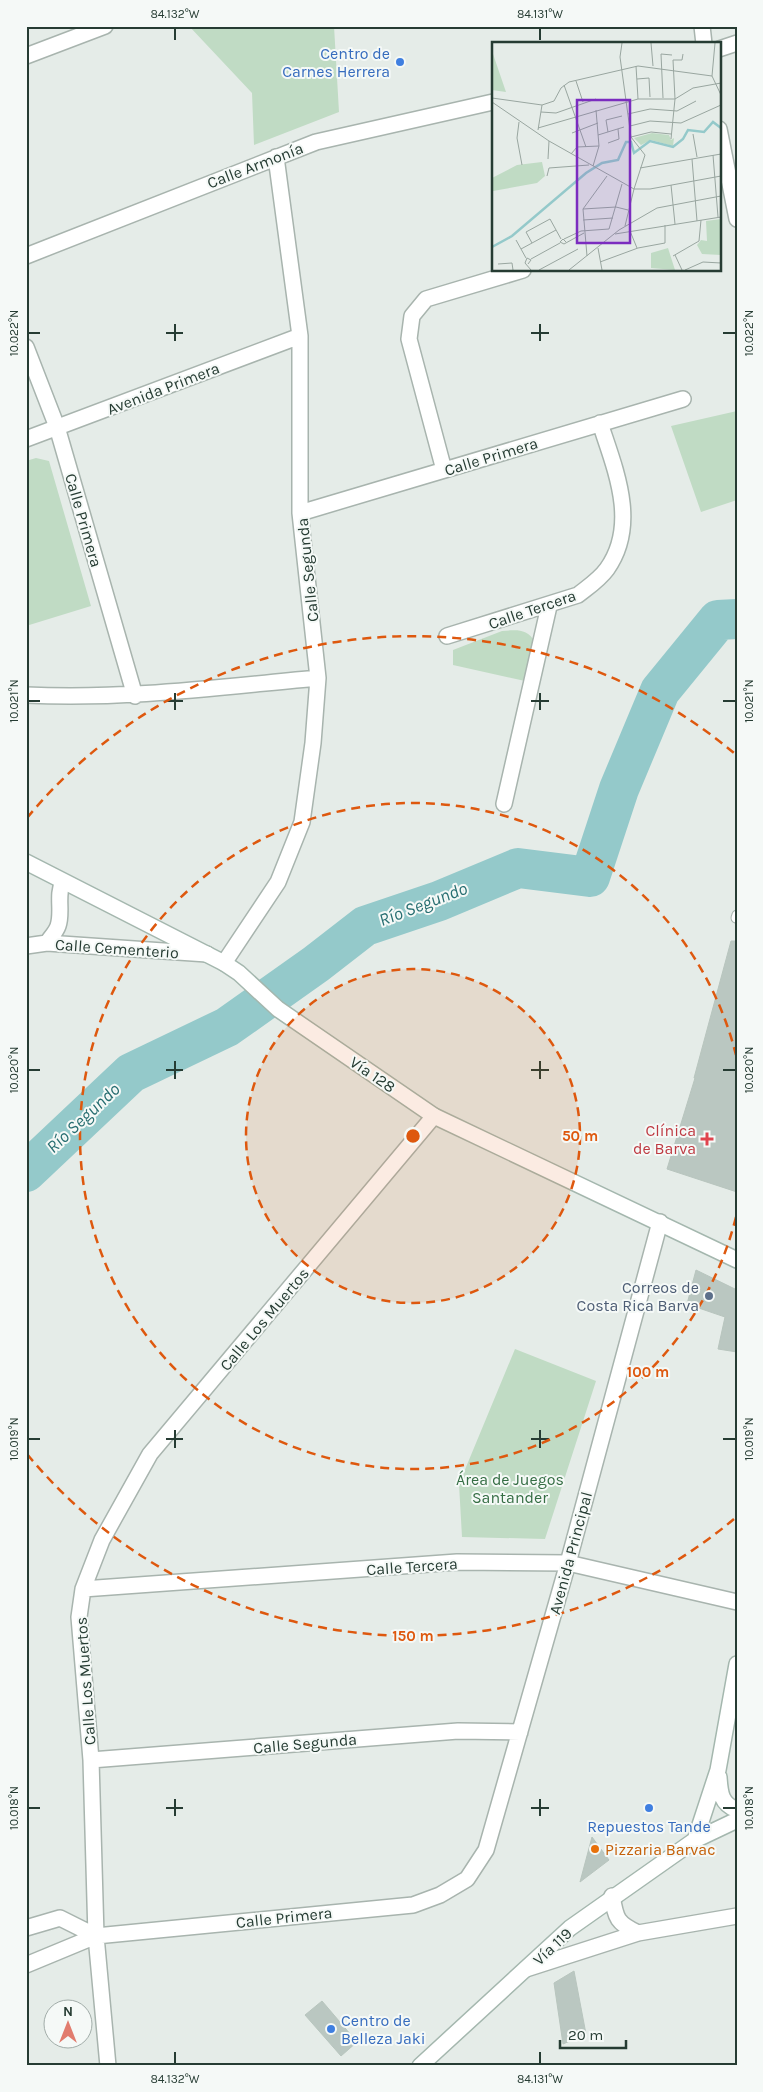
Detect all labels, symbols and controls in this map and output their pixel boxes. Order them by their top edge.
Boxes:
text: 84.132°W [150,7,200,21]
text: 84.131°W [517,7,563,21]
inset map [492,42,720,271]
place label: Centro de Carnes Herrera [282,44,390,81]
marker: Centro de Carnes Herrera [394,56,406,68]
street label: Calle Armonía [204,138,306,193]
text: 10.022°N [7,310,21,356]
text: 10.022°N [742,310,756,356]
street label: Avenida Primera [104,358,222,419]
street label: Calle Primera [442,433,540,480]
street label: Calle Primera [61,471,106,569]
street label: Calle Segunda [293,517,322,623]
street label: Calle Tercera [486,586,578,633]
text: 10.021°N [7,679,21,723]
text: 10.021°N [742,679,756,723]
water label: Río Segundo [376,877,470,931]
street label: Calle Cementerio [54,935,179,962]
text: 10.020°N [7,1047,21,1093]
text: 10.020°N [742,1047,756,1093]
street label: Vía 128 [346,1052,399,1096]
water label: Río Segundo [42,1078,125,1158]
place label: Clínica de Barva [633,1121,696,1158]
centre of rings [404,1127,422,1145]
text: 50 m [562,1127,598,1145]
marker: Clínica de Barva [700,1132,714,1146]
street label: Calle Los Muertos [216,1264,313,1375]
place label: Correos de Costa Rica Barva [577,1278,699,1315]
marker: Correos de Costa Rica Barva [703,1290,715,1302]
text: 100 m [627,1363,669,1381]
text: 10.019°N [7,1417,21,1461]
text: 10.019°N [742,1417,756,1461]
park label: Área de Juegos Santander [456,1470,564,1507]
street label: Avenida Principal [545,1490,596,1617]
street label: Calle Tercera [366,1554,458,1579]
street label: Calle Los Muertos [72,1616,99,1746]
text: 150 m [392,1627,434,1645]
street label: Calle Segunda [252,1729,358,1758]
text: 10.018°N [7,1786,21,1830]
text: 10.018°N [742,1786,756,1830]
marker: Repuestos Tande [643,1802,655,1814]
place label: Repuestos Tande [587,1817,711,1836]
place label: Pizzaria Barvac [605,1840,715,1859]
marker: Pizzaria Barvac [589,1843,601,1855]
street label: Calle Primera [235,1903,333,1932]
street label: Vía 119 [529,1924,576,1969]
north arrow [42,2000,92,2050]
text: N [63,2003,73,2020]
place label: Centro de Belleza Jaki [341,2011,426,2048]
scale bar [560,2017,627,2049]
marker: Centro de Belleza Jaki [325,2023,337,2035]
text: 20 m [568,2026,603,2044]
text: 84.132°W [150,2072,200,2086]
text: 84.131°W [517,2072,563,2086]

